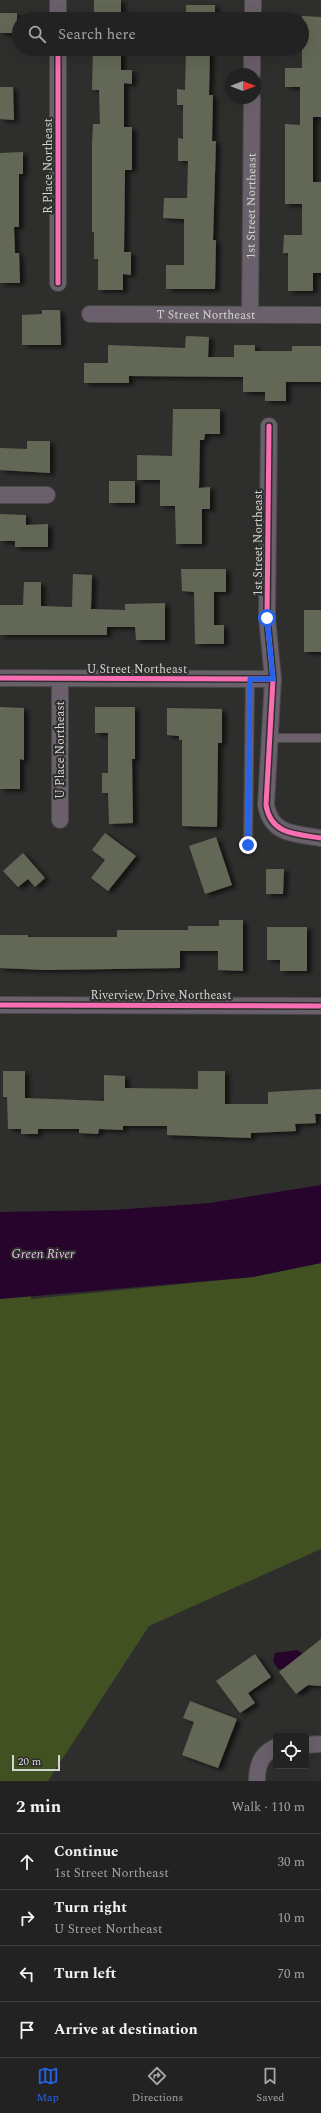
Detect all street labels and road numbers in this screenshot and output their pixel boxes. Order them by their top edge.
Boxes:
street label: R Place Northeast [39,118,58,214]
street label: 1st Street Northeast [241,153,261,259]
street label: T Street Northeast [157,305,255,324]
street label: 1st Street Northeast [249,490,268,596]
street label: U Street Northeast [87,660,187,679]
street label: U Place Northeast [51,701,70,799]
street label: Riverview Drive Northeast [91,986,231,1005]

